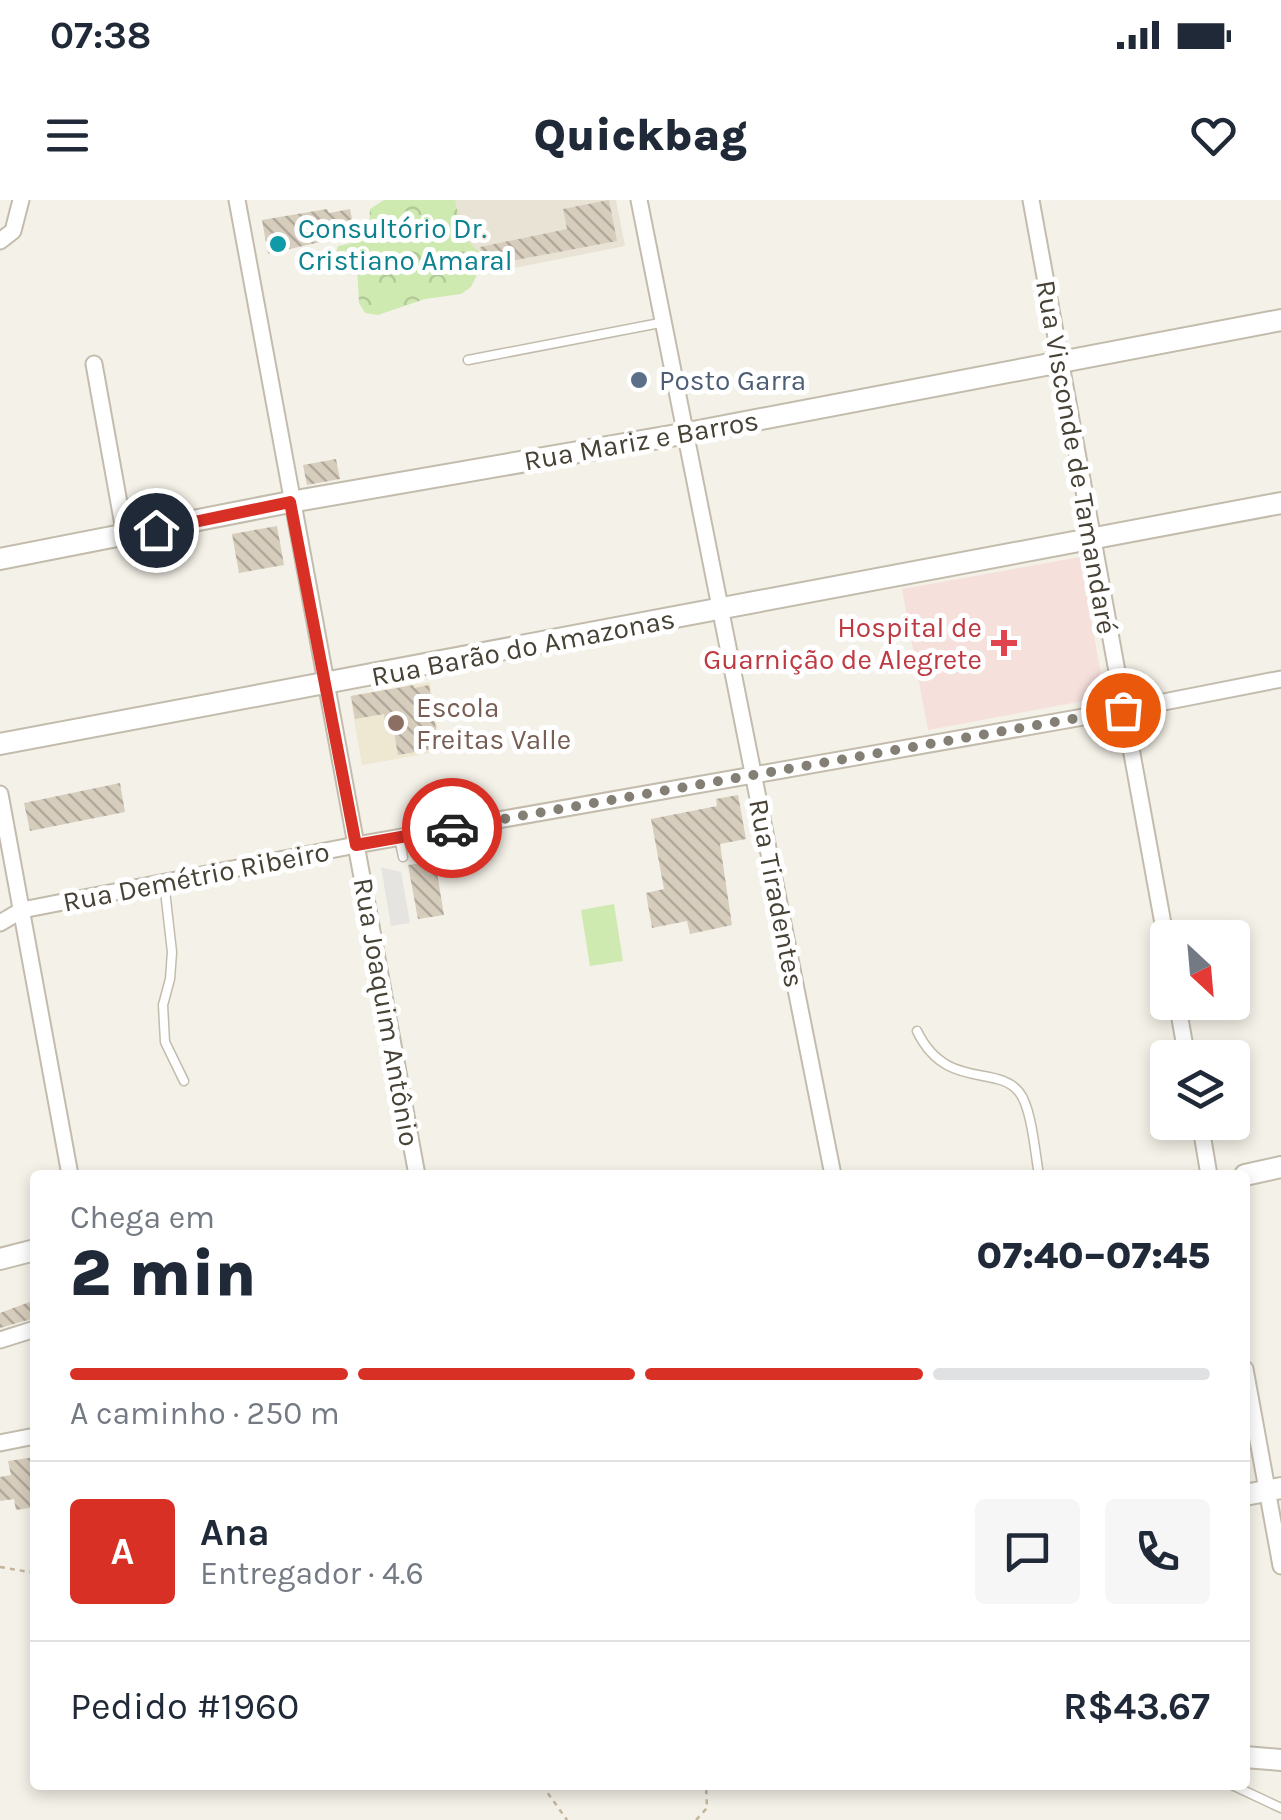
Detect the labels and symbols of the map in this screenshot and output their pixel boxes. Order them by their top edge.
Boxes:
place label: Consultório Dr. Cristiano Amaral [298,212,513,277]
marker: Consultório Dr. Cristiano Amaral [267,233,289,255]
street label: Rua Visconde de Tamandaré [1029,278,1124,637]
place label: Posto Garra [659,364,806,397]
marker: Posto Garra [628,369,650,391]
street label: Rua Mariz e Barros [521,404,761,477]
pin [114,488,199,573]
street label: Rua Barão do Amazonas [369,602,678,693]
place label: Hospital de Guarnição de Alegrete [703,611,982,676]
marker: Hospital de Guarnição de Alegrete [991,630,1017,656]
pin [1081,668,1166,753]
place label: Escola Freitas Valle [416,691,571,756]
marker: Escola Freitas Valle [385,712,407,734]
courier [402,778,502,878]
street label: Rua Tiradentes [742,796,811,990]
street label: Rua Demétrio Ribeiro [60,834,332,919]
street label: Rua Joaquim Antônio [347,875,426,1149]
north arrow [1150,920,1250,1020]

